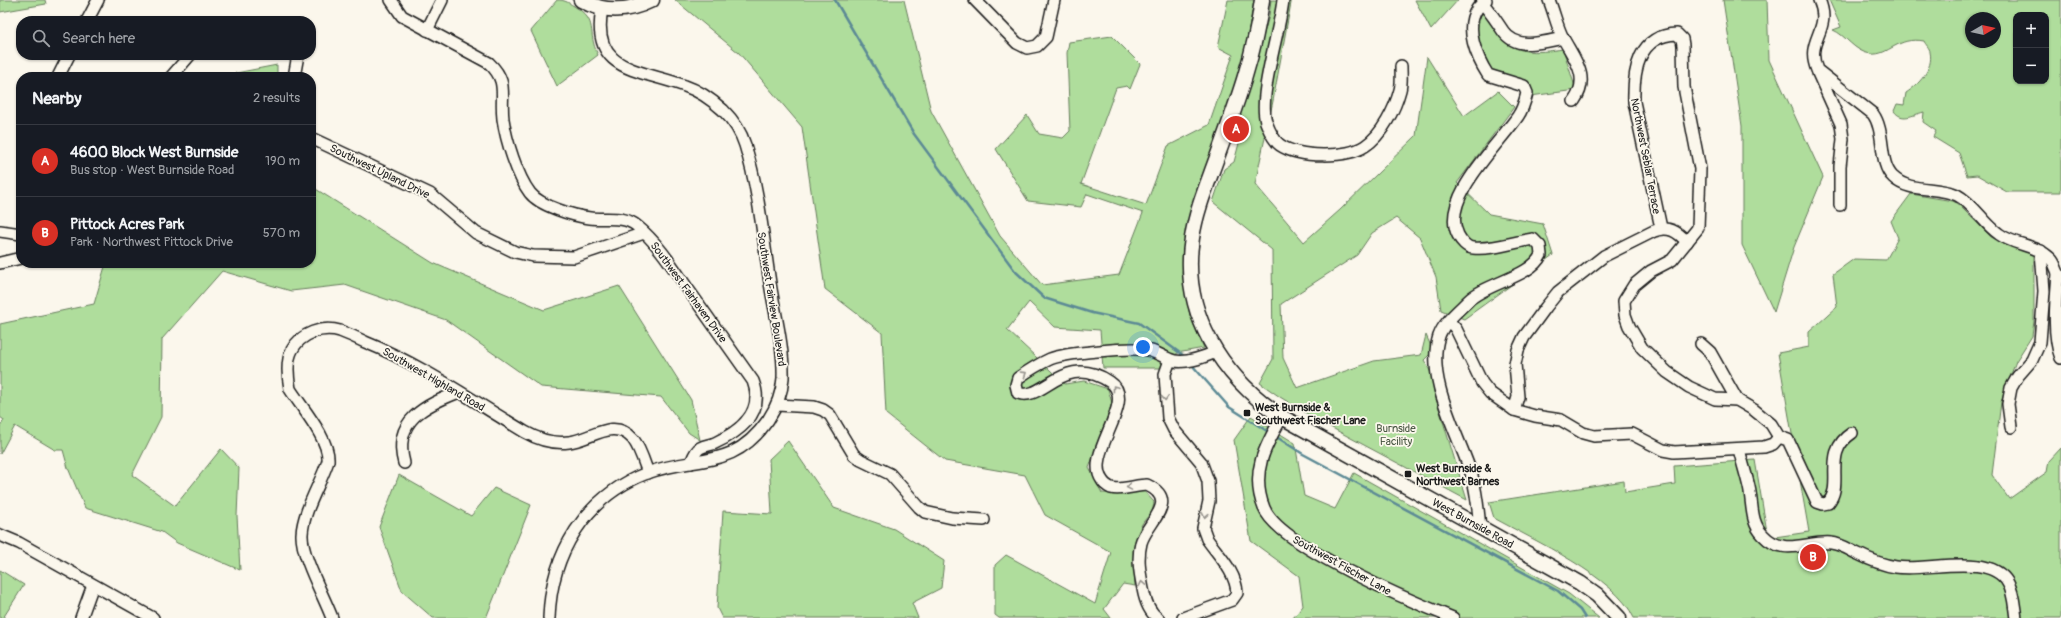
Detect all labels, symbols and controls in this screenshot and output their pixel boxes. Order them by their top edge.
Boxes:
north arrow [1965,12,2001,48]
map controls [2013,12,2049,84]
button: + [2013,12,2049,48]
search box [16,16,316,60]
icon: search [30,27,52,49]
text: Search here [62,29,135,48]
button: − [2013,48,2049,84]
text: Nearby [32,88,81,109]
text: 2 results [253,90,300,106]
street label: Northwest Seblar Terrace [1628,97,1663,216]
pin: A [1223,114,1249,144]
street label: Southwest Upland Drive [328,142,432,202]
text: 4600 Block West Burnside [70,143,238,162]
text: A [41,153,49,169]
text: 190 m [265,153,300,169]
text: Bus stop · West Burnside Road [70,162,234,178]
text: Pittock Acres Park [70,215,184,234]
text: B [41,225,49,241]
text: 570 m [263,225,300,241]
street label: Southwest Fairview Boulevard [754,231,789,367]
text: Park · Northwest Pittock Drive [70,234,233,250]
street label: Southwest Fairhaven Drive [648,239,730,346]
your location [1133,337,1153,357]
street label: Southwest Highland Road [380,345,487,414]
one-way arrow [1020,371,1027,379]
one-way arrow [1112,385,1119,392]
one-way arrow [1161,395,1170,401]
place label: West Burnside & Southwest Fischer Lane [1255,401,1366,427]
marker: West Burnside & Southwest Fischer Lane [1242,408,1252,418]
park label: Burnside Facility [1376,422,1416,448]
place label: West Burnside & Northwest Barnes [1416,462,1499,488]
marker: West Burnside & Northwest Barnes [1403,469,1413,479]
one-way arrow [1126,482,1132,491]
street label: West Burnside Road [1430,496,1516,551]
one-way arrow [1202,512,1210,518]
street label: Southwest Fischer Lane [1290,533,1394,598]
pin: B [1800,542,1826,572]
one-way arrow [1138,581,1147,587]

